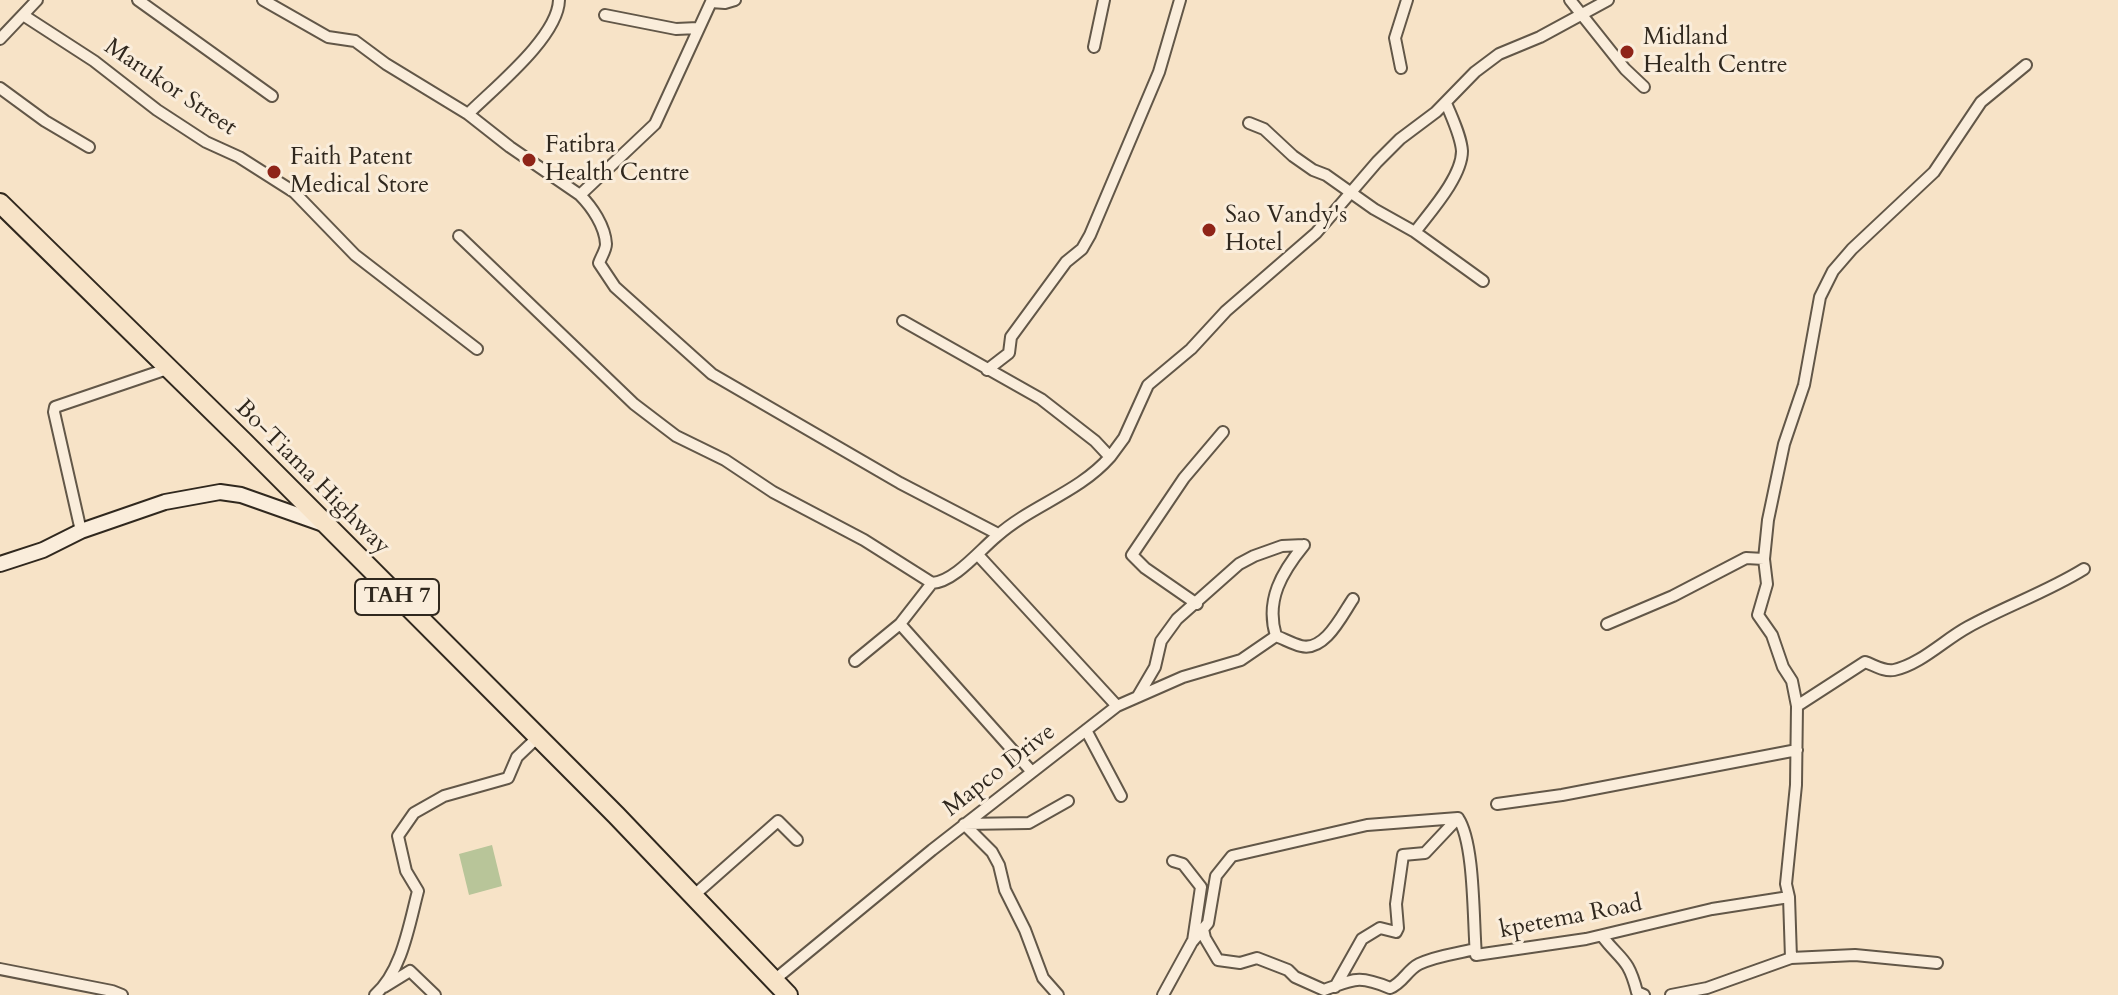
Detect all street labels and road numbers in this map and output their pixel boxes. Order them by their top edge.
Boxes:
street label: Marukor Street [98,33,242,143]
street label: Bo-Tiama Highway [228,394,396,562]
road number: TAH 7 [355,579,439,615]
street label: Mapco Drive [938,718,1062,824]
street label: kpetema Road [1497,890,1645,946]

